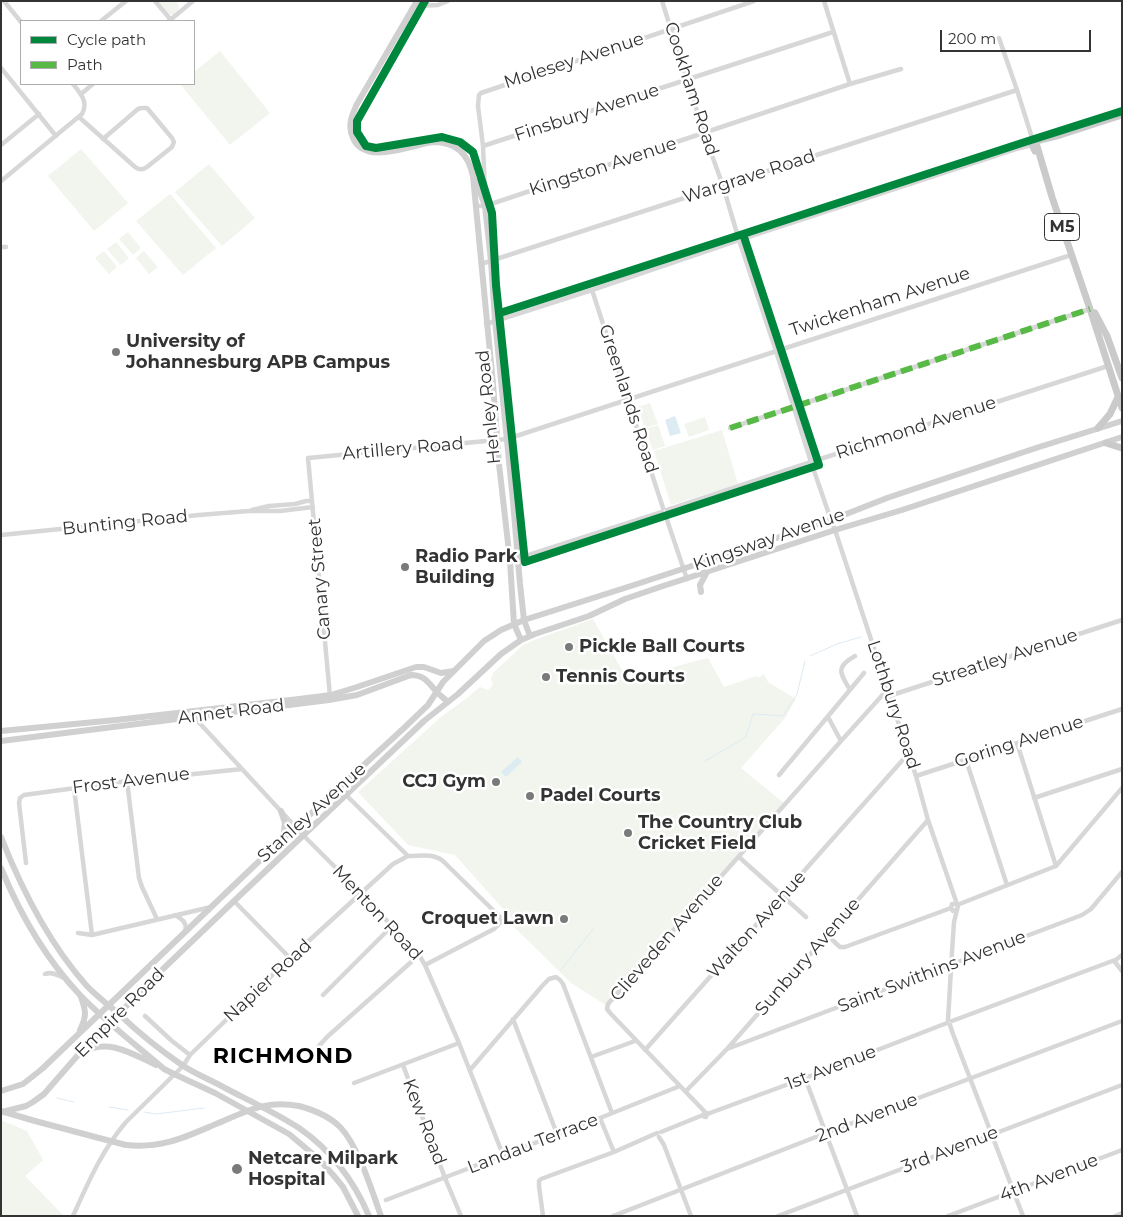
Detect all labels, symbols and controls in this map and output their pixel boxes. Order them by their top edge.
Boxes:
street label: Cookham Road [659,19,723,159]
legend [20,20,195,85]
scale bar [943,20,1094,52]
street label: Molesey Avenue [501,28,647,94]
text: 200 m [948,29,996,48]
text: Cycle path [67,30,146,49]
text: Path [67,55,103,74]
street label: Finsbury Avenue [512,79,662,147]
street label: Kingston Avenue [526,133,680,201]
street label: Wargrave Road [680,145,818,209]
road number: M5 [1044,213,1080,240]
street label: Twickenham Avenue [787,263,973,341]
street label: Greenlands Road [594,322,662,476]
place label: University of Johannesburg APB Campus [126,331,390,374]
marker: University of Johannesburg APB Campus [110,346,122,358]
street label: Henley Road [472,349,506,465]
street label: Richmond Avenue [833,392,999,464]
street label: Artillery Road [341,433,465,465]
street label: Kingsway Avenue [690,504,848,576]
street label: Bunting Road [61,506,189,540]
street label: Canary Street [304,517,336,641]
place label: Radio Park Building [415,546,518,588]
marker: Radio Park Building [399,561,411,573]
street label: Streatley Avenue [929,624,1081,692]
place label: Pickle Ball Courts [579,636,745,658]
street label: Lothbury Road [862,638,924,772]
marker: Pickle Ball Courts [563,641,575,653]
place label: Tennis Courts [556,666,685,688]
marker: Tennis Courts [540,671,552,683]
street label: Annet Road [176,695,286,729]
street label: Goring Avenue [952,711,1086,773]
street label: Stanley Avenue [253,759,371,867]
street label: Frost Avenue [71,763,191,799]
place label: CCJ Gym [402,771,486,793]
marker: CCJ Gym [490,776,502,788]
place label: Padel Courts [540,785,661,807]
marker: Padel Courts [524,790,536,802]
place label: The Country Club Cricket Field [638,812,802,854]
marker: The Country Club Cricket Field [622,827,634,839]
street label: Menton Road [327,861,427,965]
street label: Walton Avenue [703,867,811,983]
street label: Clieveden Avenue [606,870,728,1006]
street label: Sunbury Avenue [751,894,865,1020]
place label: Croquet Lawn [421,908,554,930]
marker: Croquet Lawn [558,913,570,925]
street label: Saint Swithins Avenue [835,926,1029,1018]
street label: Napier Road [220,935,316,1027]
street label: Empire Road [71,964,169,1062]
street label: 1st Avenue [783,1041,879,1095]
district label: RICHMOND [212,1044,354,1070]
street label: Kew Road [398,1076,450,1168]
street label: 2nd Avenue [813,1089,921,1147]
street label: Landau Terrace [465,1109,601,1179]
street label: 3rd Avenue [899,1122,1001,1178]
place label: Netcare Milpark Hospital [248,1148,398,1190]
street label: 4th Avenue [997,1149,1101,1207]
marker: Netcare Milpark Hospital [230,1162,244,1176]

